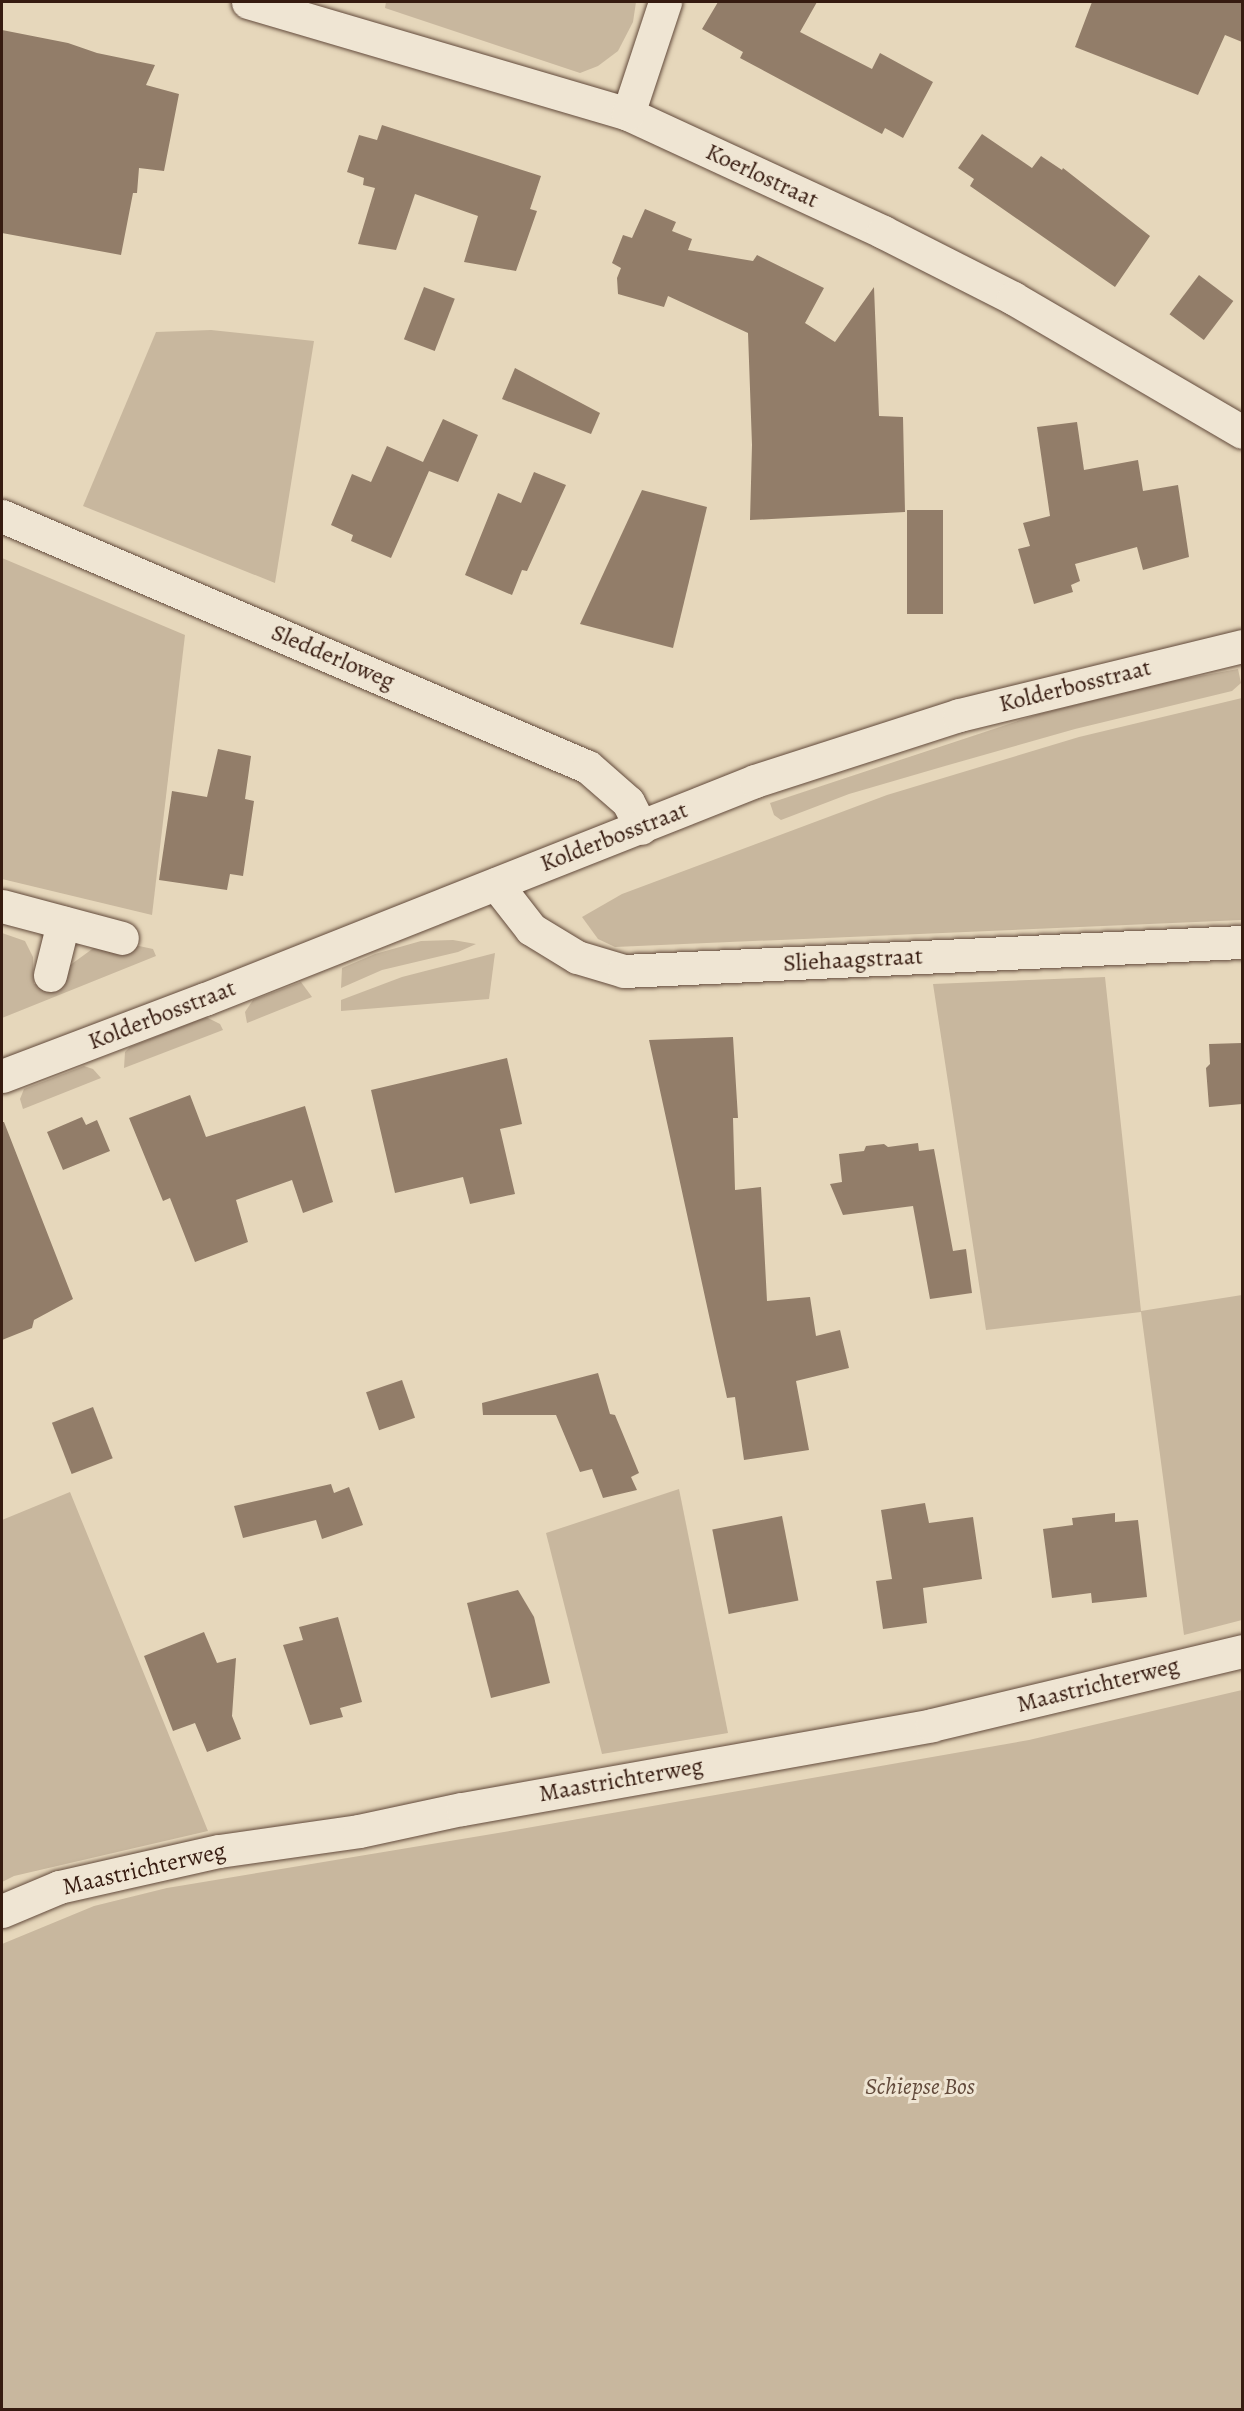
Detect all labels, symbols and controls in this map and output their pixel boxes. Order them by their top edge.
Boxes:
street label: Koerlostraat [701,137,823,215]
street label: Sledderloweg [267,618,399,696]
street label: Kolderbosstraat [996,653,1154,719]
street label: Kolderbosstraat [536,796,692,878]
street label: Sliehaagstraat [782,942,924,978]
street label: Kolderbosstraat [84,974,240,1056]
street label: Maastrichterweg [1014,1651,1182,1719]
street label: Maastrichterweg [537,1751,705,1809]
street label: Maastrichterweg [60,1836,228,1902]
park label: Schiepse Bos [865,2073,975,2101]

